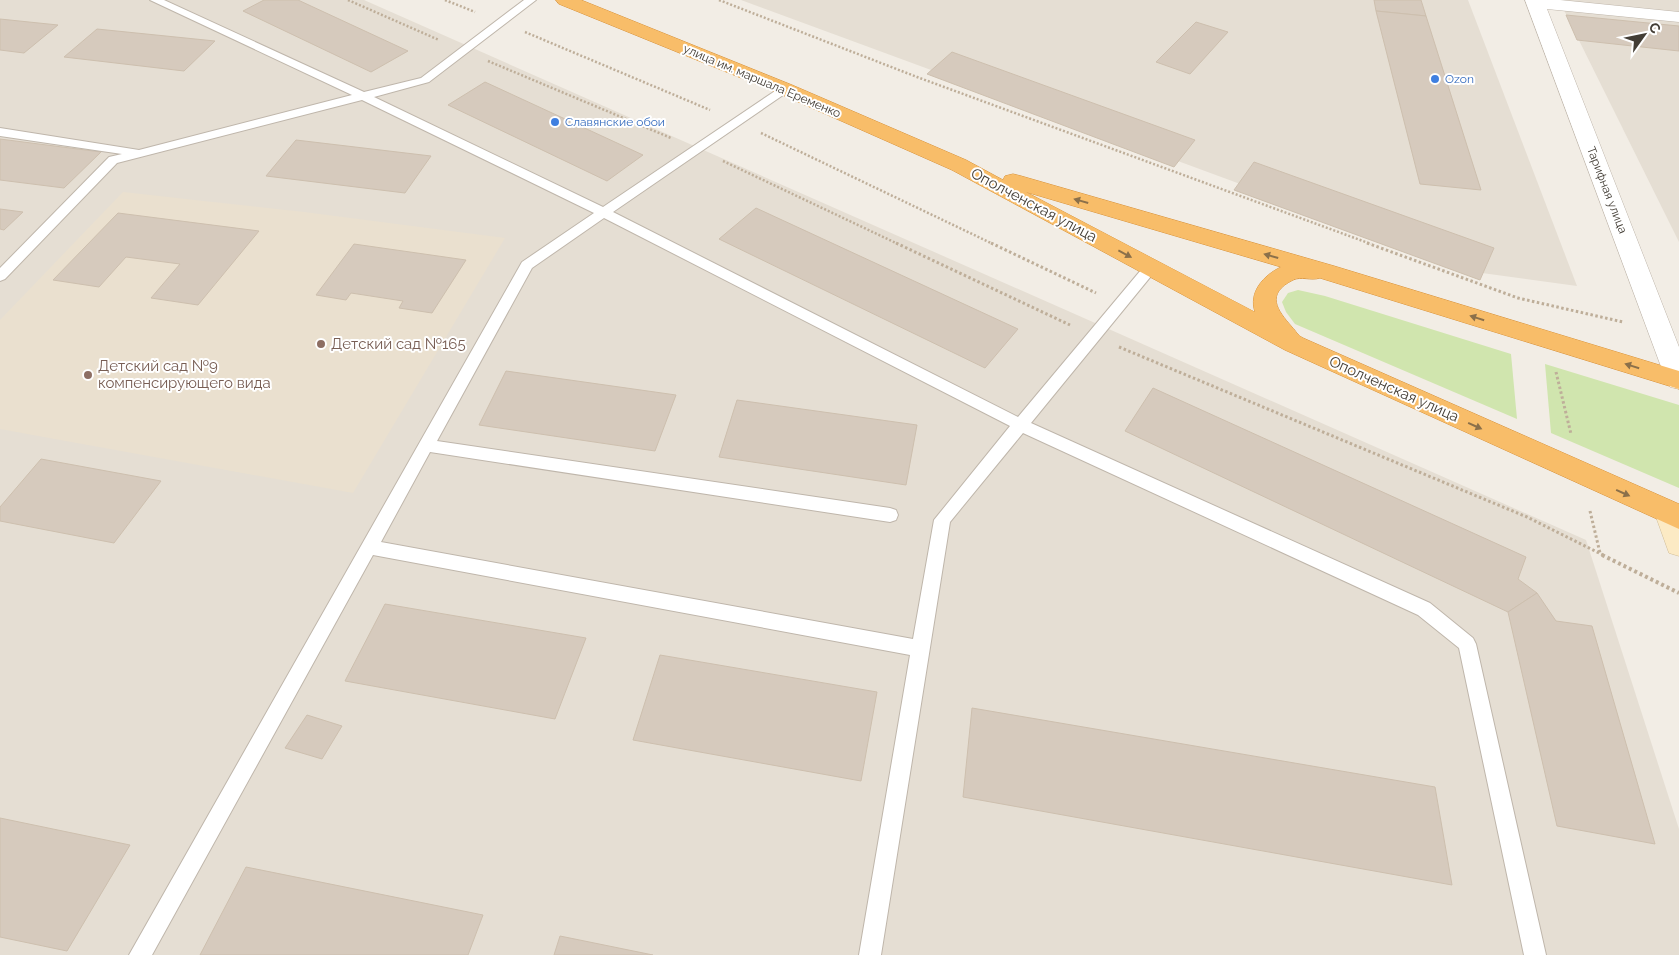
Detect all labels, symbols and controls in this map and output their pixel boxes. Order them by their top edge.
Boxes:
north arrow [1619,10,1669,60]
text: С [1646,20,1664,37]
street label: улица им. маршала Еременко [681,41,843,121]
place label: Ozon [1445,72,1474,86]
marker: Ozon [1429,73,1441,85]
place label: Славянские обои [565,115,665,129]
marker: Славянские обои [549,116,561,128]
street label: Тарифная улица [1584,145,1630,235]
street label: Ополченская улица [968,164,1100,246]
one-way arrow [1074,196,1089,204]
one-way arrow [1118,250,1132,258]
one-way arrow [1263,252,1278,260]
one-way arrow [1469,314,1484,322]
place label: Детский сад №165 [331,335,466,353]
marker: Детский сад №165 [315,338,327,350]
street label: Ополченская улица [1326,352,1462,426]
place label: Детский сад №9 компенсирующего вида [98,357,271,392]
one-way arrow [1625,361,1640,369]
marker: Детский сад №9 компенсирующего вида [82,369,94,381]
one-way arrow [1468,422,1482,430]
one-way arrow [1616,489,1630,497]

